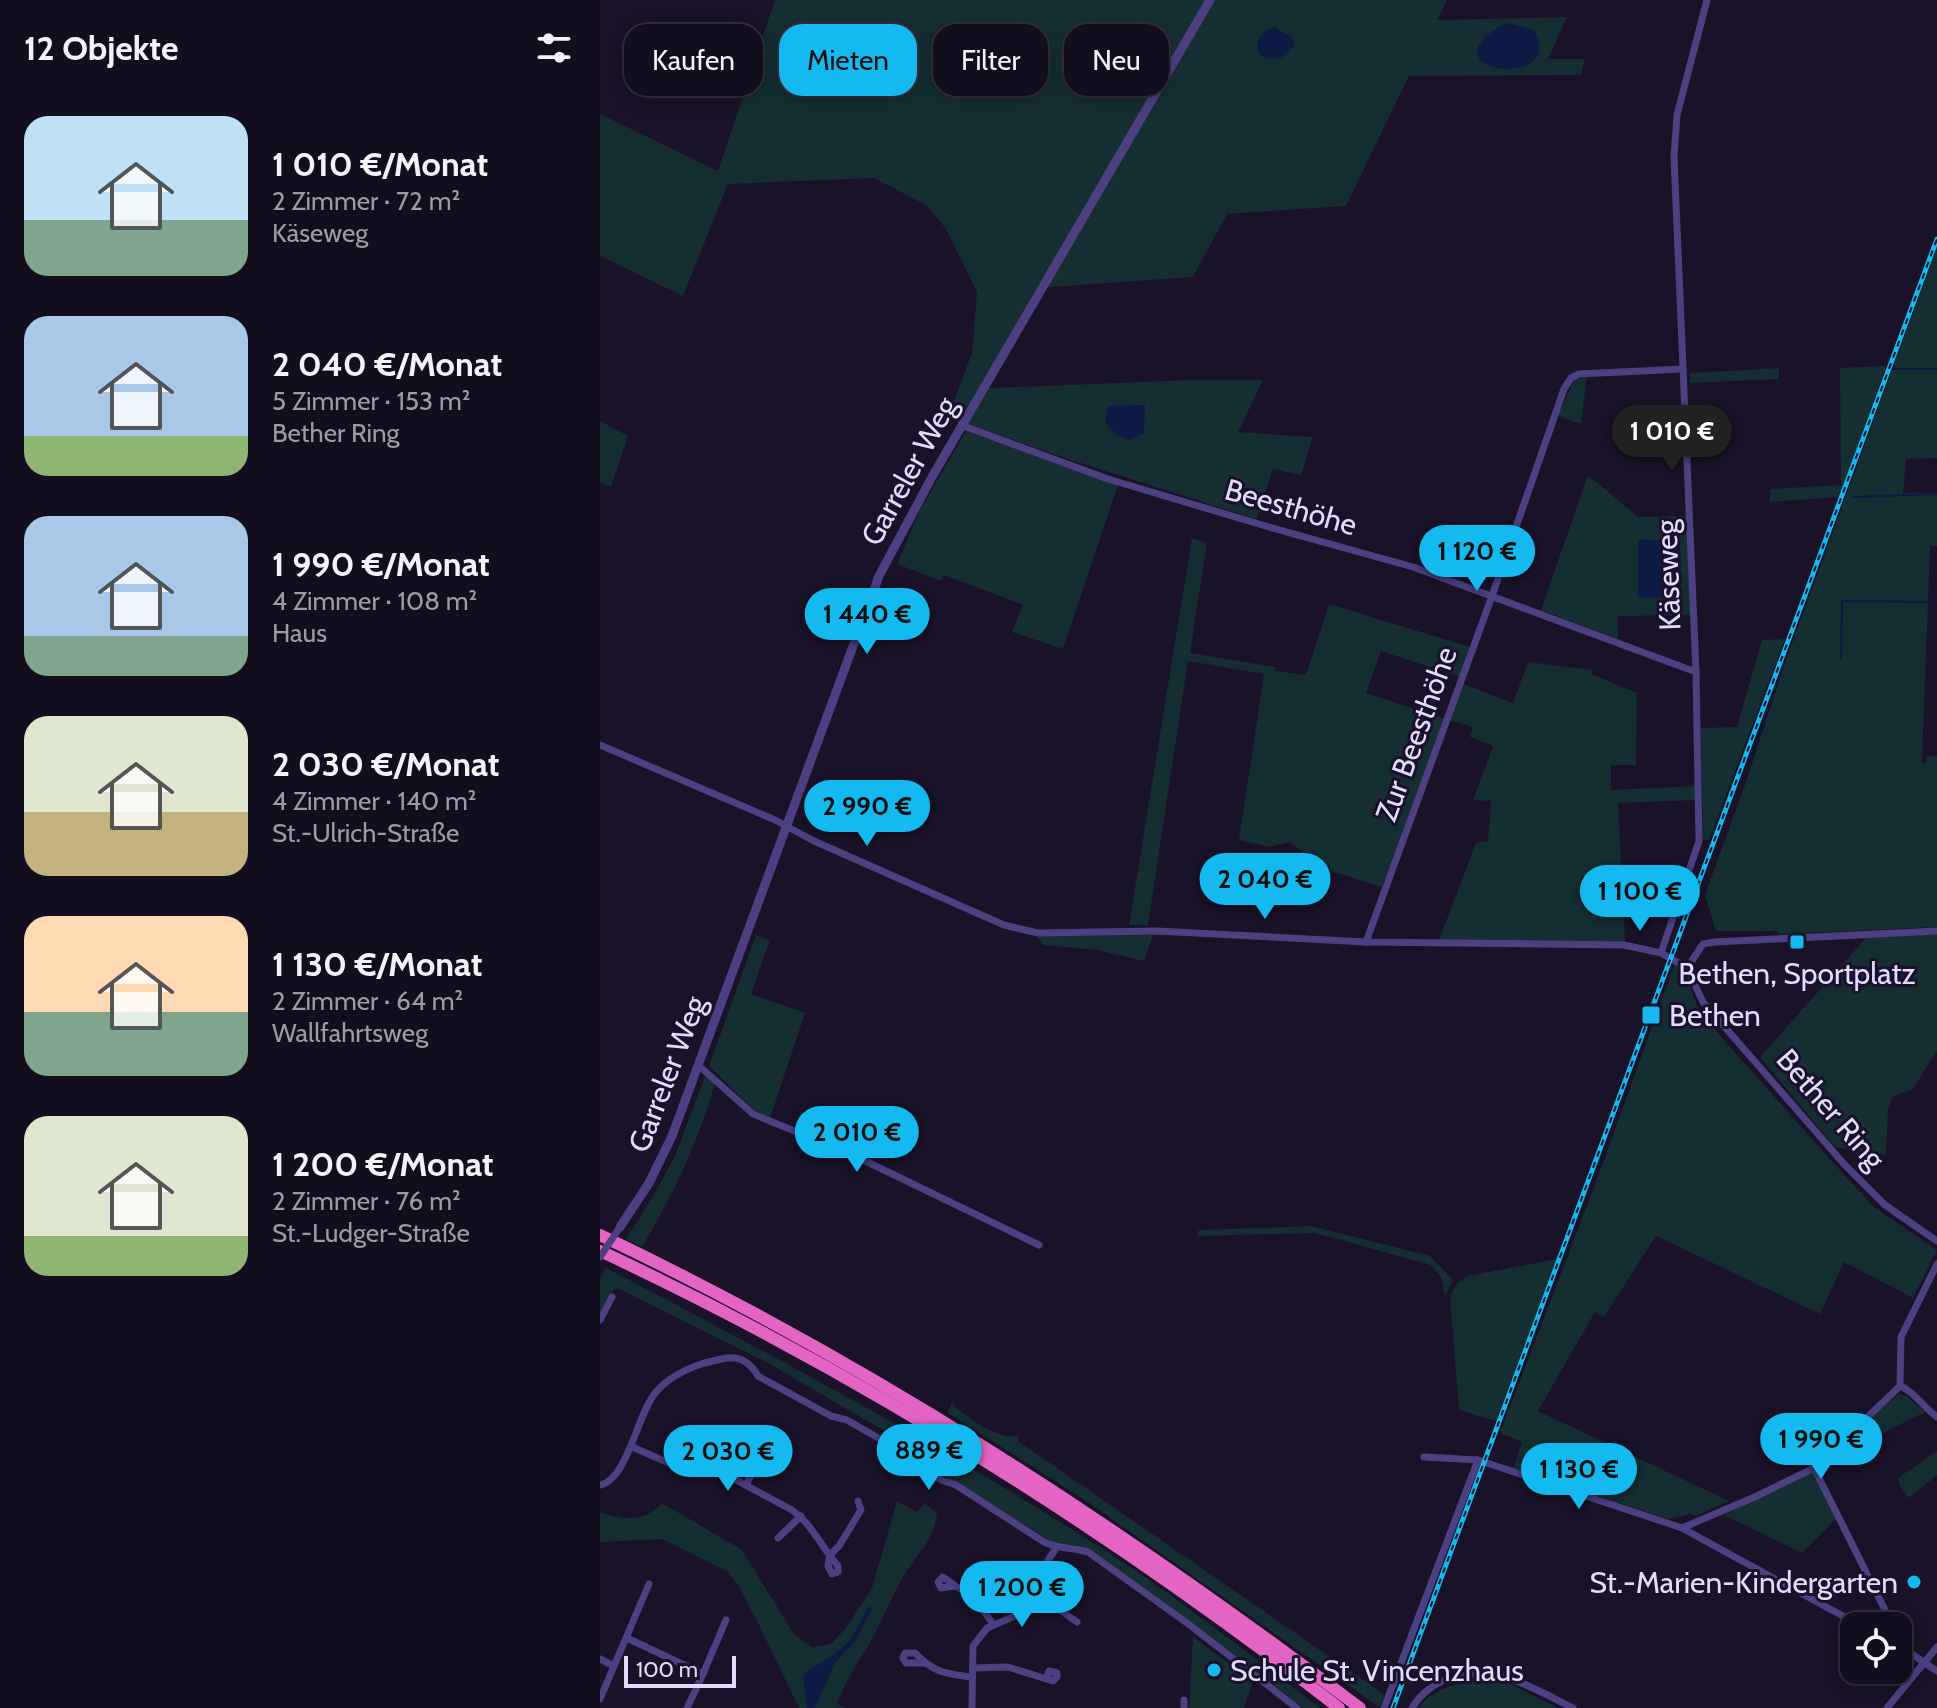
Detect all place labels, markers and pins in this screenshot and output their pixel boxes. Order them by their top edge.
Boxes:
pin: 1 010 € [1598,405,1746,473]
pin: 1 120 € [1403,525,1551,593]
pin: 1 440 € [793,588,941,656]
pin: 2 990 € [793,780,941,848]
pin: 2 040 € [1191,853,1339,921]
pin: 1 100 € [1566,865,1714,933]
marker: Bethen, Sportplatz [1788,933,1806,951]
place label: Bethen, Sportplatz [1678,955,1916,992]
place label: Bethen [1669,997,1761,1034]
marker: Bethen [1640,1004,1662,1026]
pin: 2 010 € [783,1106,931,1174]
pin: 1 990 € [1747,1413,1895,1481]
pin: 889 € [873,1424,985,1492]
pin: 2 030 € [654,1425,802,1493]
pin: 1 130 € [1505,1443,1653,1511]
pin: 1 200 € [948,1561,1096,1629]
place label: St.-Marien-Kindergarten [1590,1564,1898,1601]
marker: St.-Marien-Kindergarten [1905,1573,1923,1591]
place label: Schule St. Vincenzhaus [1230,1652,1524,1689]
marker: Schule St. Vincenzhaus [1205,1661,1223,1679]

